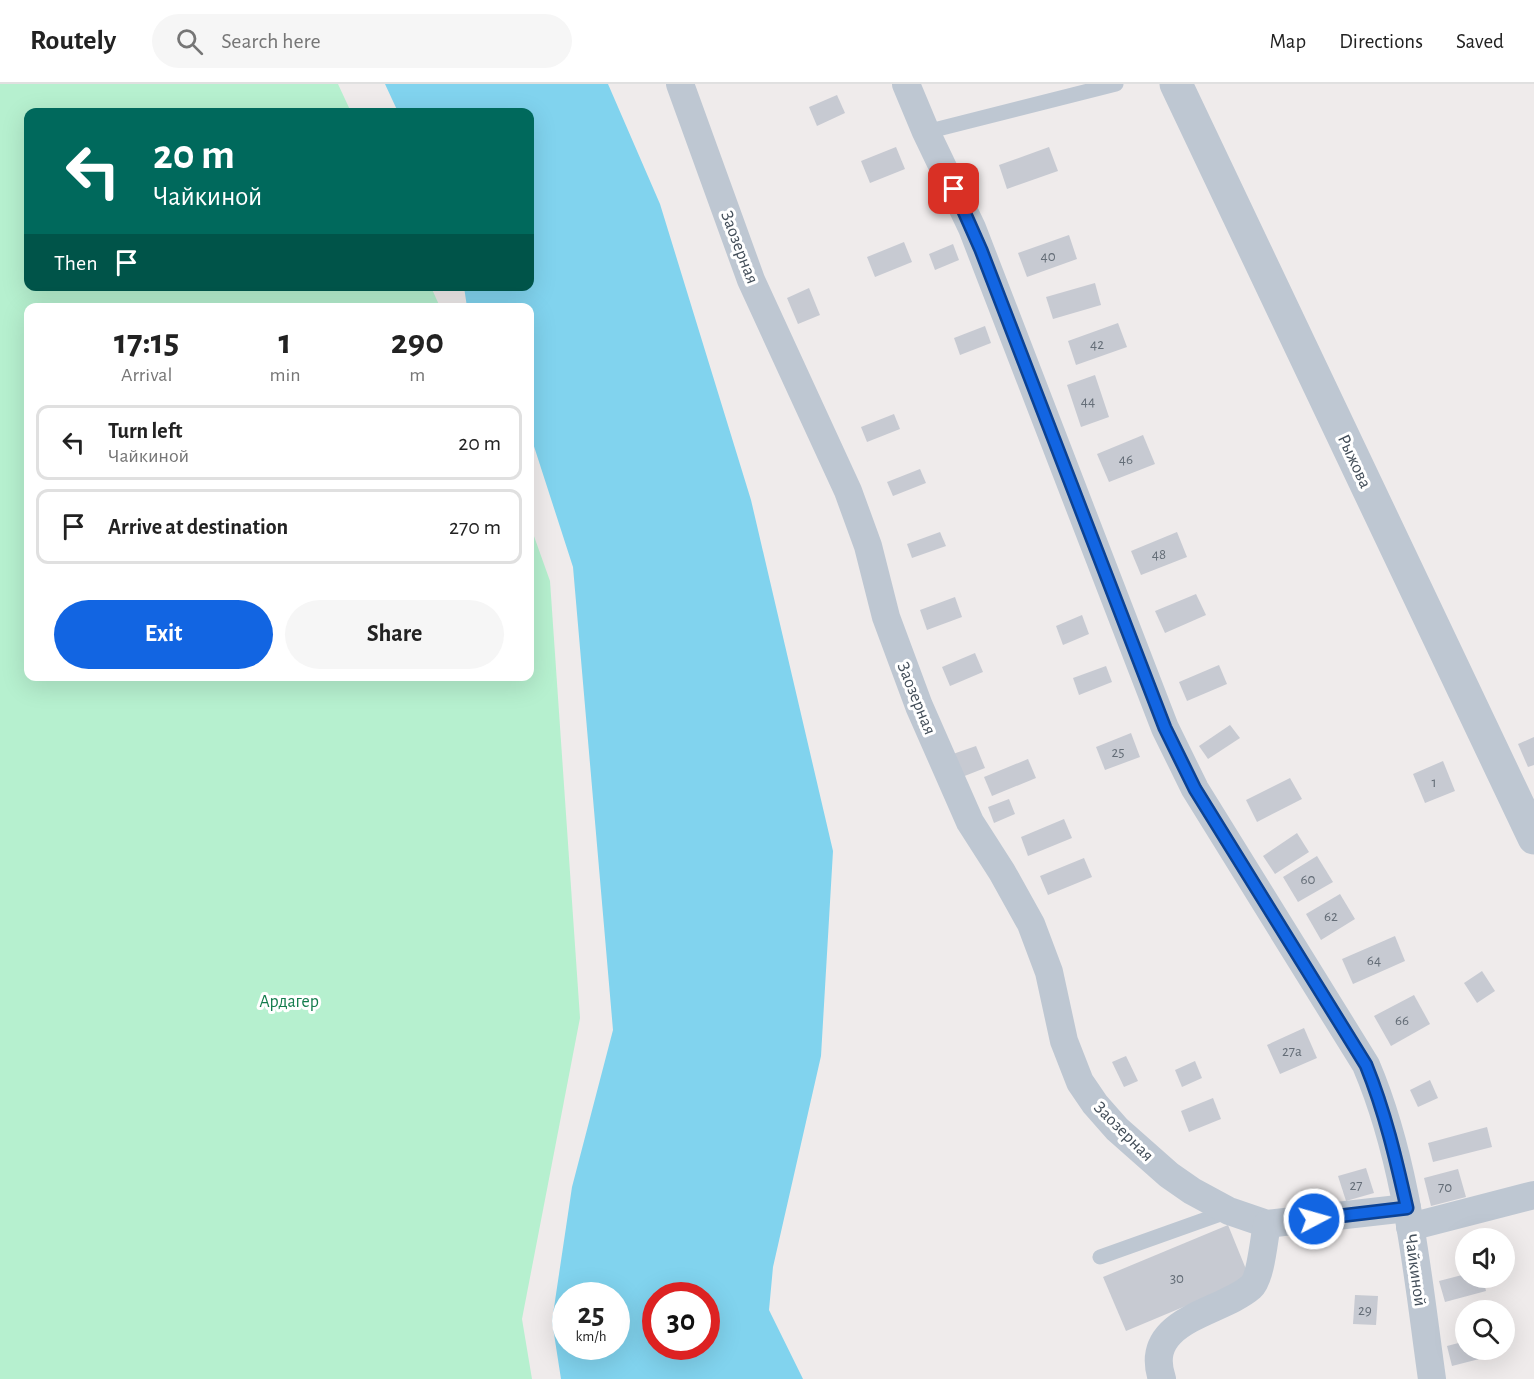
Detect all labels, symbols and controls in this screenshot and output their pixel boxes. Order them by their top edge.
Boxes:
search box [152,14,572,68]
icon: search [173,25,206,58]
text: Routely [30,27,116,55]
text: Search here [221,30,321,52]
text: Map [1270,31,1306,52]
text: Directions [1339,31,1423,52]
text: Saved [1456,31,1504,52]
icon: left [54,132,132,210]
text: 20 m [153,134,235,176]
pin [928,163,979,214]
icon: arrive [937,172,970,205]
text: Чайкиной [153,183,262,210]
street label: Заозерная [717,208,761,286]
icon: arrive [110,246,143,279]
house number: 40 [1040,249,1056,264]
text: Then [54,252,98,274]
text: 17:15 [114,324,179,360]
text: 1 [279,324,292,360]
text: 290 [391,324,444,360]
house number: 42 [1090,337,1104,352]
text: Arrival [121,365,172,385]
text: min [270,365,301,385]
text: m [409,365,425,385]
house number: 44 [1081,394,1095,409]
text: Turn left [108,420,182,442]
icon: left [57,426,90,459]
text: 20 m [458,432,501,454]
street label: Рыжова [1334,432,1374,491]
text: Чайкиной [108,446,189,466]
house number: 46 [1119,452,1133,467]
icon: arrive [57,510,90,543]
text: Arrive at destination [108,516,288,538]
text: 270 m [449,516,501,538]
house number: 48 [1152,547,1166,562]
button: Exit [54,600,273,669]
button: Share [285,600,504,669]
street label: Заозерная [893,660,939,737]
house number: 25 [1111,745,1125,760]
house number: 1 [1431,775,1437,790]
house number: 60 [1301,872,1316,887]
house number: 62 [1324,909,1338,924]
house number: 64 [1367,953,1381,968]
park label: Ардагер [259,993,319,1011]
house number: 66 [1395,1013,1409,1028]
house number: 27а [1282,1044,1302,1059]
street label: Заозерная [1090,1098,1157,1165]
house number: 27 [1349,1178,1363,1193]
house number: 70 [1438,1180,1452,1195]
position arrow [1282,1187,1346,1251]
map controls [1455,1228,1515,1360]
button: sound [1455,1228,1515,1288]
street label: Чайкиной [1401,1233,1429,1308]
house number: 30 [1170,1271,1184,1286]
speed limit sign: 30 [642,1282,720,1360]
text: 25 [577,1299,605,1329]
button: search [1455,1300,1515,1360]
house number: 29 [1358,1303,1372,1318]
text: km/h [576,1329,606,1344]

